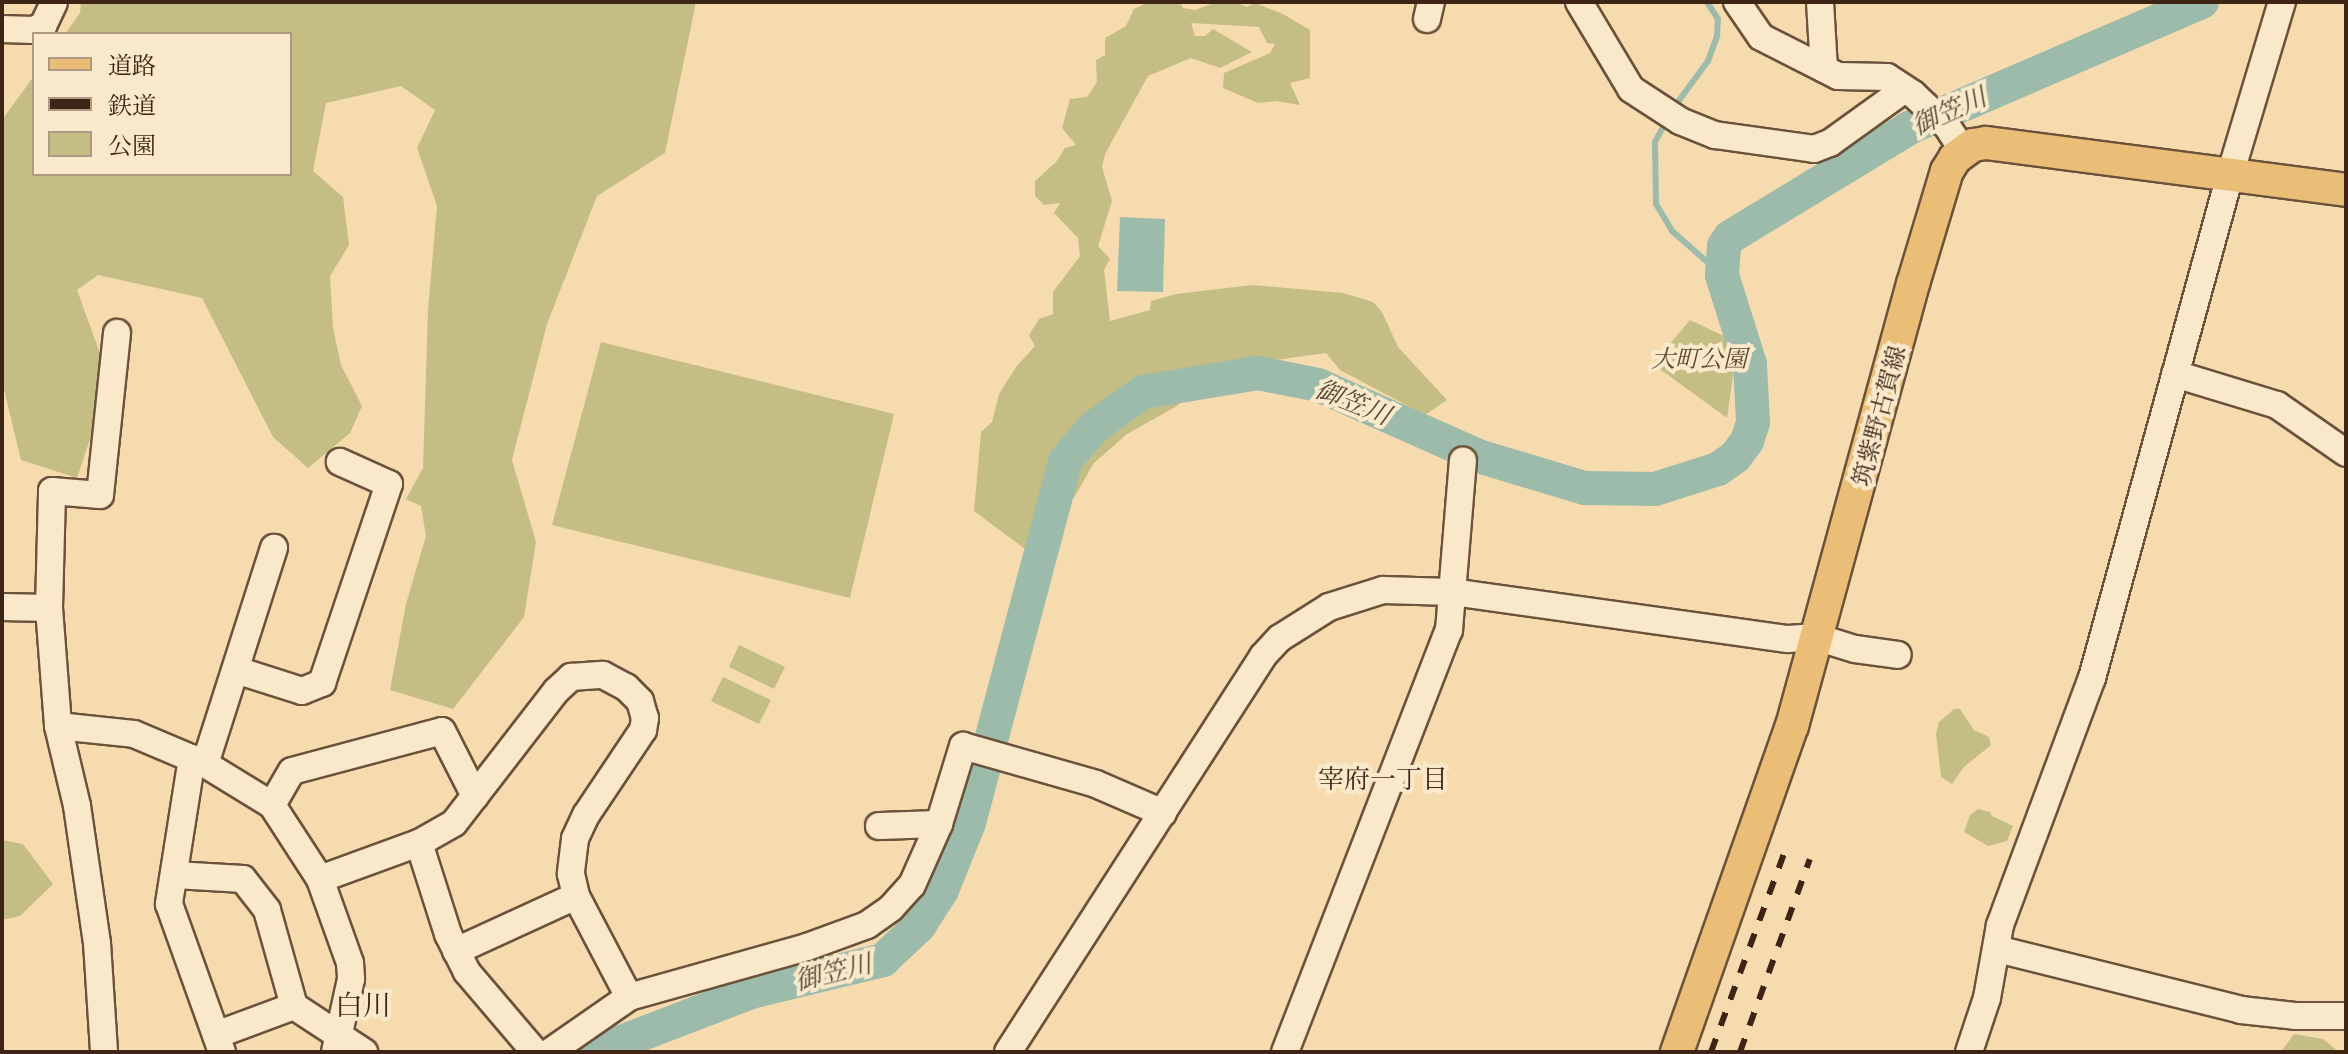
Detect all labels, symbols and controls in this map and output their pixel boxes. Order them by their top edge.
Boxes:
legend [32,32,292,176]
text: 道路 [108,48,156,83]
water label: 御笠川 [1907,81,1991,141]
text: 鉄道 [108,88,156,123]
text: 公園 [108,128,156,163]
street label: 筑紫野古賀線 [1846,343,1912,489]
park label: 大町公園 [1651,345,1747,373]
water label: 御笠川 [1311,373,1395,431]
district label: 宰府一丁目 [1318,763,1448,795]
water label: 御笠川 [791,947,875,997]
district label: 白川 [335,988,391,1022]

